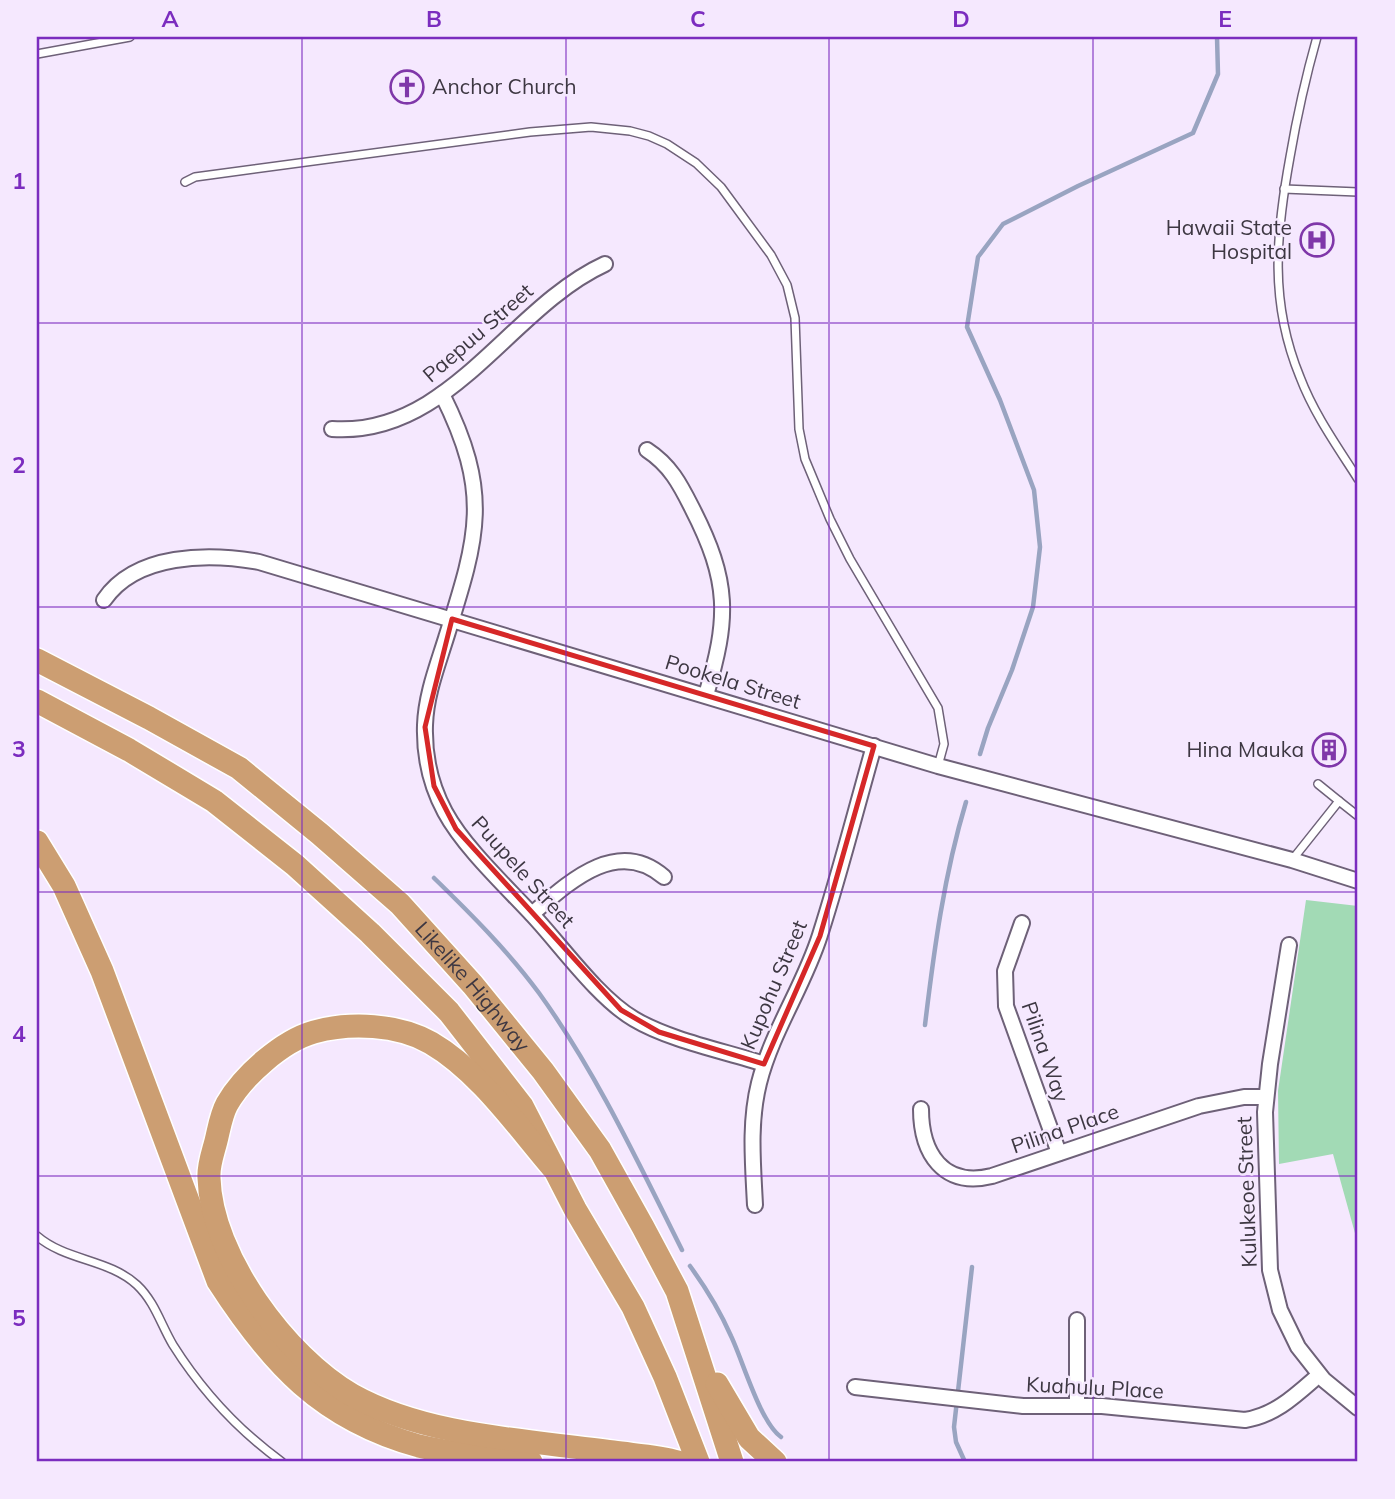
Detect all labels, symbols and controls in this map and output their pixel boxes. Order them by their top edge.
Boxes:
text: A [161,4,179,33]
text: B [426,4,442,33]
text: C [690,4,706,33]
text: D [952,4,970,33]
text: E [1218,4,1232,33]
church icon: Anchor Church [388,68,426,106]
place label: Anchor Church [432,73,577,99]
text: 1 [12,166,26,195]
place label: Hawaii State Hospital [1166,214,1292,264]
hospital icon: Hawaii State Hospital [1298,221,1336,259]
street label: Paepuu Street [417,277,538,387]
text: 2 [12,450,26,479]
street label: Pookela Street [662,648,804,714]
building icon: Hina Mauka [1310,731,1348,769]
text: 3 [12,734,26,763]
place label: Hina Mauka [1186,736,1304,762]
street label: Puupele Street [467,810,581,933]
street label: Likelike Highway [410,916,536,1057]
street label: Kupohu Street [734,916,812,1053]
street label: Pilina Way [1017,998,1075,1105]
text: 4 [12,1019,26,1048]
street label: Pilina Place [1008,1098,1122,1159]
street label: Kulukeoe Street [1230,1116,1262,1268]
text: 5 [12,1303,26,1332]
street label: Kuahulu Place [1026,1370,1164,1404]

